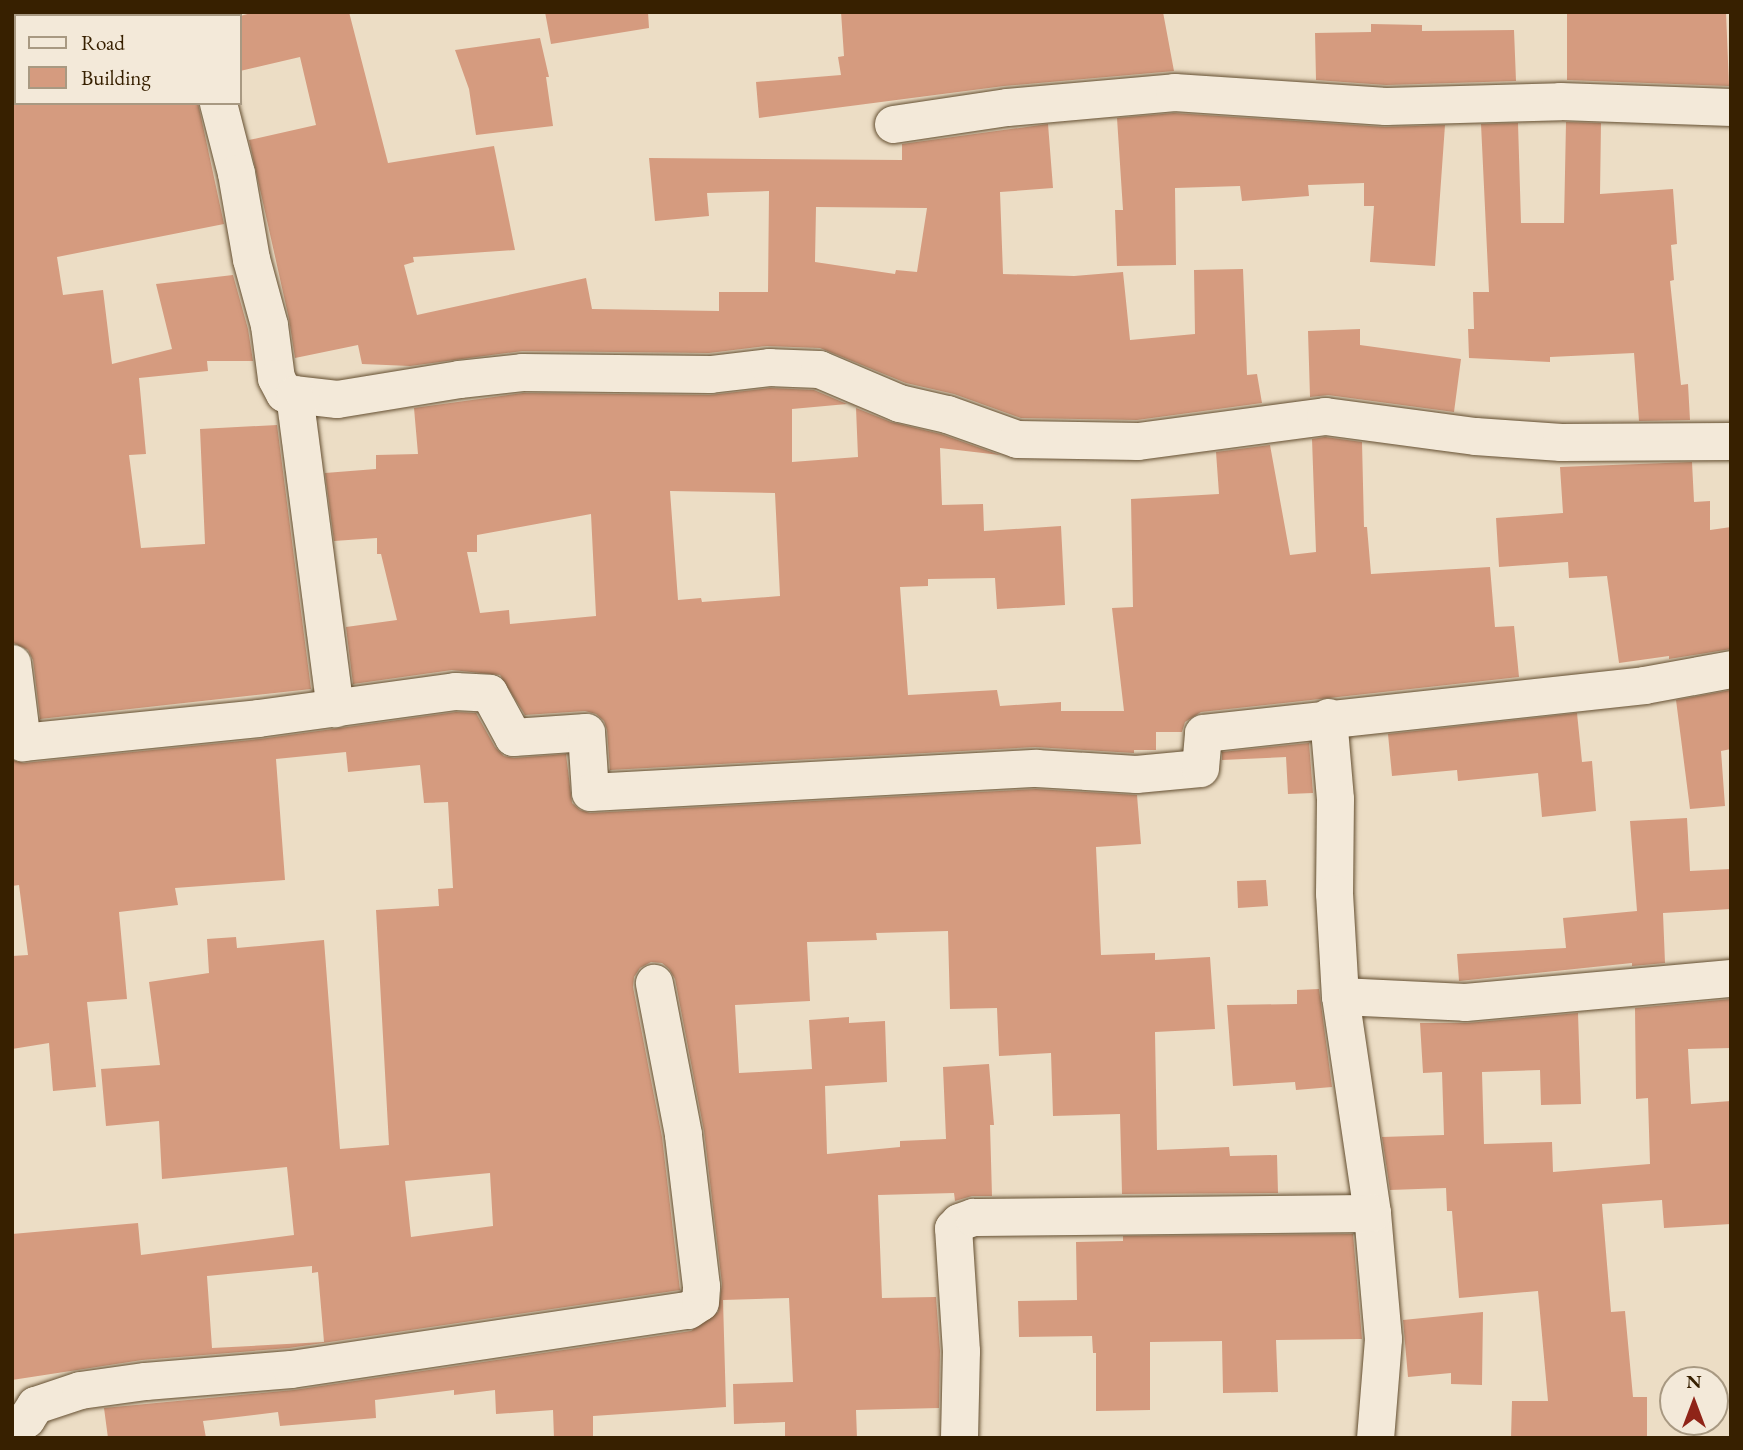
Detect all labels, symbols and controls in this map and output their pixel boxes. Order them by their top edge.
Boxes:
legend [14,14,242,105]
text: Road [81,29,125,56]
text: Building [81,64,151,91]
north arrow [1659,1366,1729,1436]
text: N [1686,1369,1702,1394]

